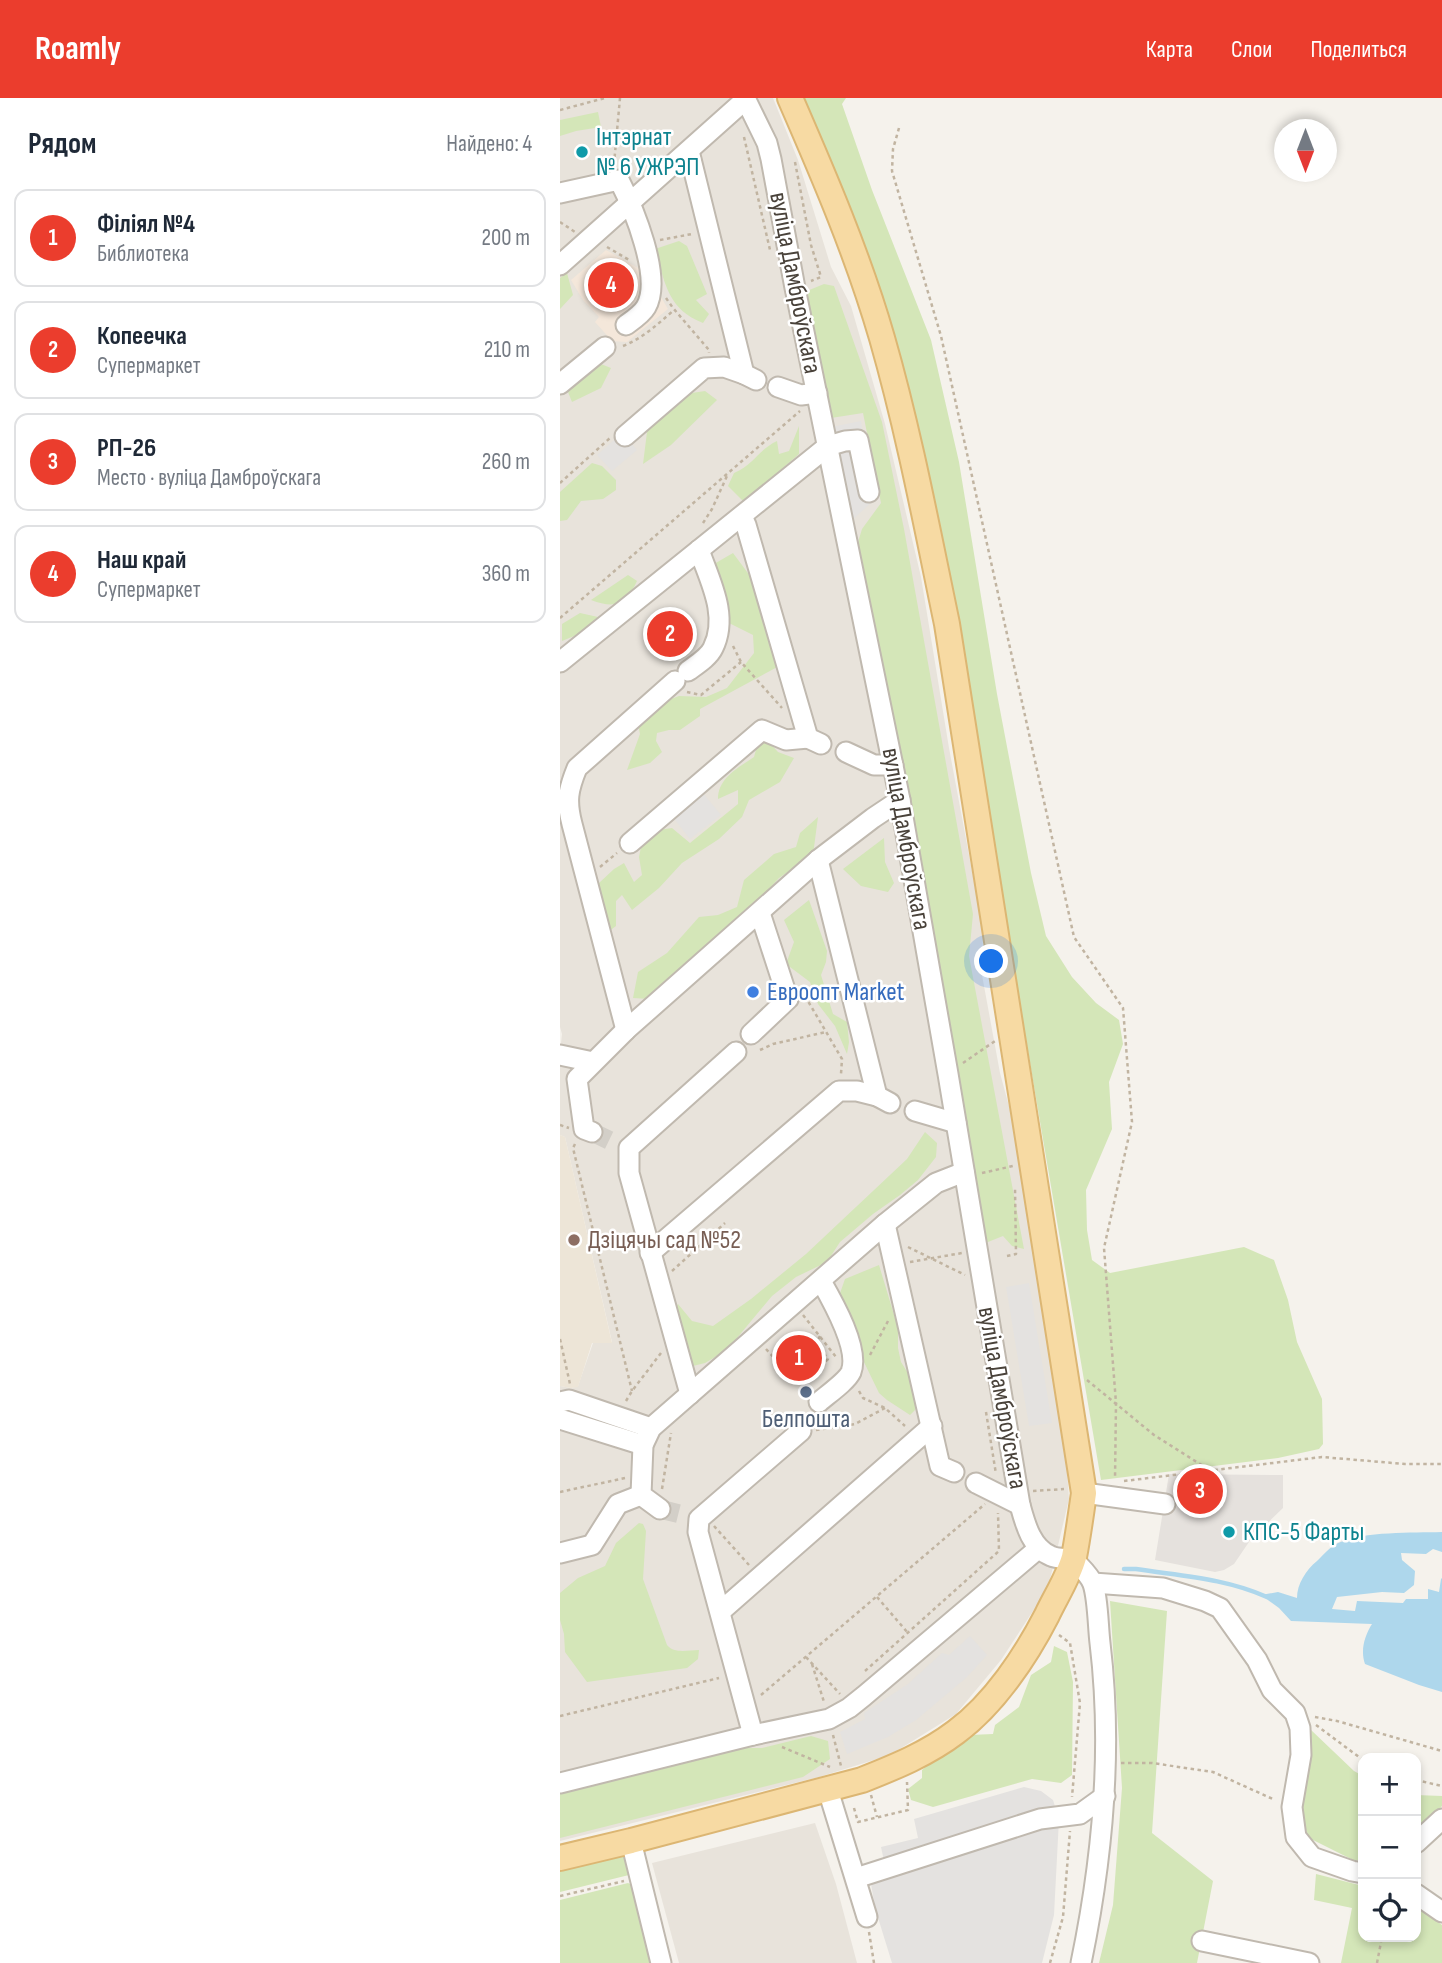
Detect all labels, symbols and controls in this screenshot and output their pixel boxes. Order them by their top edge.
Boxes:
text: Roamly [35,29,121,69]
text: Карта [1146,35,1193,64]
text: Слои [1231,35,1272,64]
text: Поделиться [1310,35,1407,64]
north arrow [1274,119,1337,182]
place label: Інтэрнат № 6 УЖРЭП [596,122,699,183]
text: Рядом [28,126,96,162]
text: Найдено: 4 [446,130,532,158]
marker: Інтэрнат № 6 УЖРЭП [574,144,590,160]
street label: вуліца Дамброўскага [762,190,828,376]
text: Філіял №4 [97,209,195,240]
text: 1 [48,224,58,252]
text: 200 m [482,224,530,252]
text: Библиотека [97,240,189,268]
pin: 4 [588,259,634,311]
text: Копеечка [97,321,187,352]
text: 2 [48,336,58,364]
text: 210 m [484,336,530,364]
text: Супермаркет [97,352,200,380]
text: РП-26 [97,433,156,464]
text: 3 [48,448,58,476]
text: 260 m [482,448,530,476]
text: Место · вуліца Дамброўскага [97,464,321,492]
text: Наш край [97,545,186,576]
text: 4 [48,560,58,588]
text: 360 m [482,560,530,588]
text: Супермаркет [97,576,200,604]
pin: 2 [647,608,693,660]
street label: вуліца Дамброўскага [875,746,937,932]
your location [974,944,1008,978]
place label: Евроопт Market [767,977,905,1008]
marker: Евроопт Market [745,984,761,1000]
place label: Дзіцячы сад №52 [588,1225,741,1256]
marker: Дзіцячы сад №52 [566,1232,582,1248]
street label: вуліца Дамброўскага [971,1305,1033,1491]
pin: 1 [776,1332,822,1384]
marker: Белпошта [798,1384,814,1400]
place label: Белпошта [762,1404,850,1435]
pin: 3 [1177,1465,1223,1517]
place label: КПС-5 Фарты [1243,1517,1364,1548]
marker: КПС-5 Фарты [1221,1524,1237,1540]
map controls [1358,1753,1421,1942]
button: + [1358,1753,1421,1816]
button: − [1358,1816,1421,1879]
button: locate [1358,1879,1421,1942]

